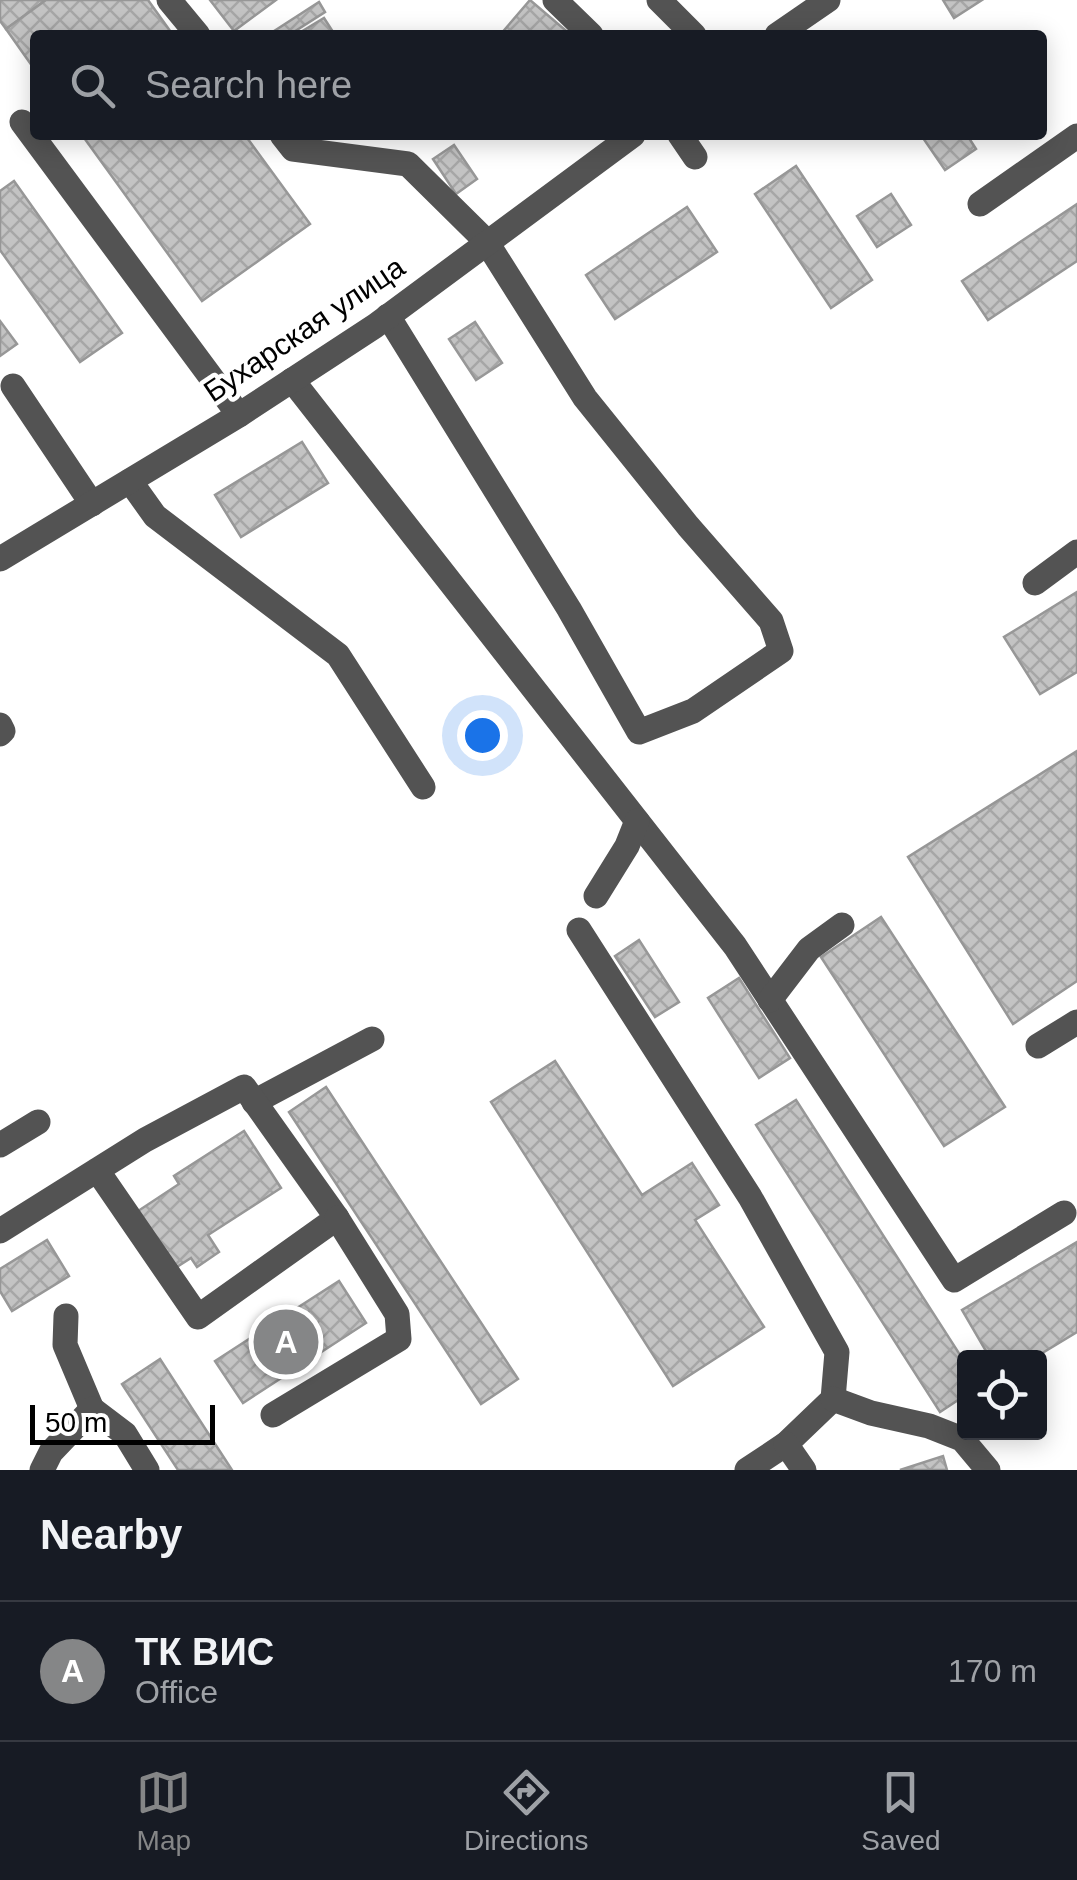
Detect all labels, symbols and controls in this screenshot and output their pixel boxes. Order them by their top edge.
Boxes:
search box [30,30,1047,140]
icon: search [65,58,120,113]
text: Search here [145,64,352,106]
street label: Бухарская улица [198,250,411,408]
your location [457,710,508,761]
pin: A [254,1304,318,1380]
map controls [957,1350,1047,1440]
button: locate [957,1350,1047,1440]
scale bar [30,1400,215,1444]
text: 50 m [45,1407,107,1438]
text: Nearby [40,1511,182,1558]
text: ТК ВИС [135,1631,274,1673]
text: A [61,1653,84,1689]
text: 170 m [948,1653,1037,1689]
text: Office [135,1674,218,1710]
tab: Map [136,1765,191,1857]
tab: Directions [464,1765,589,1857]
tab: Saved [861,1765,941,1857]

